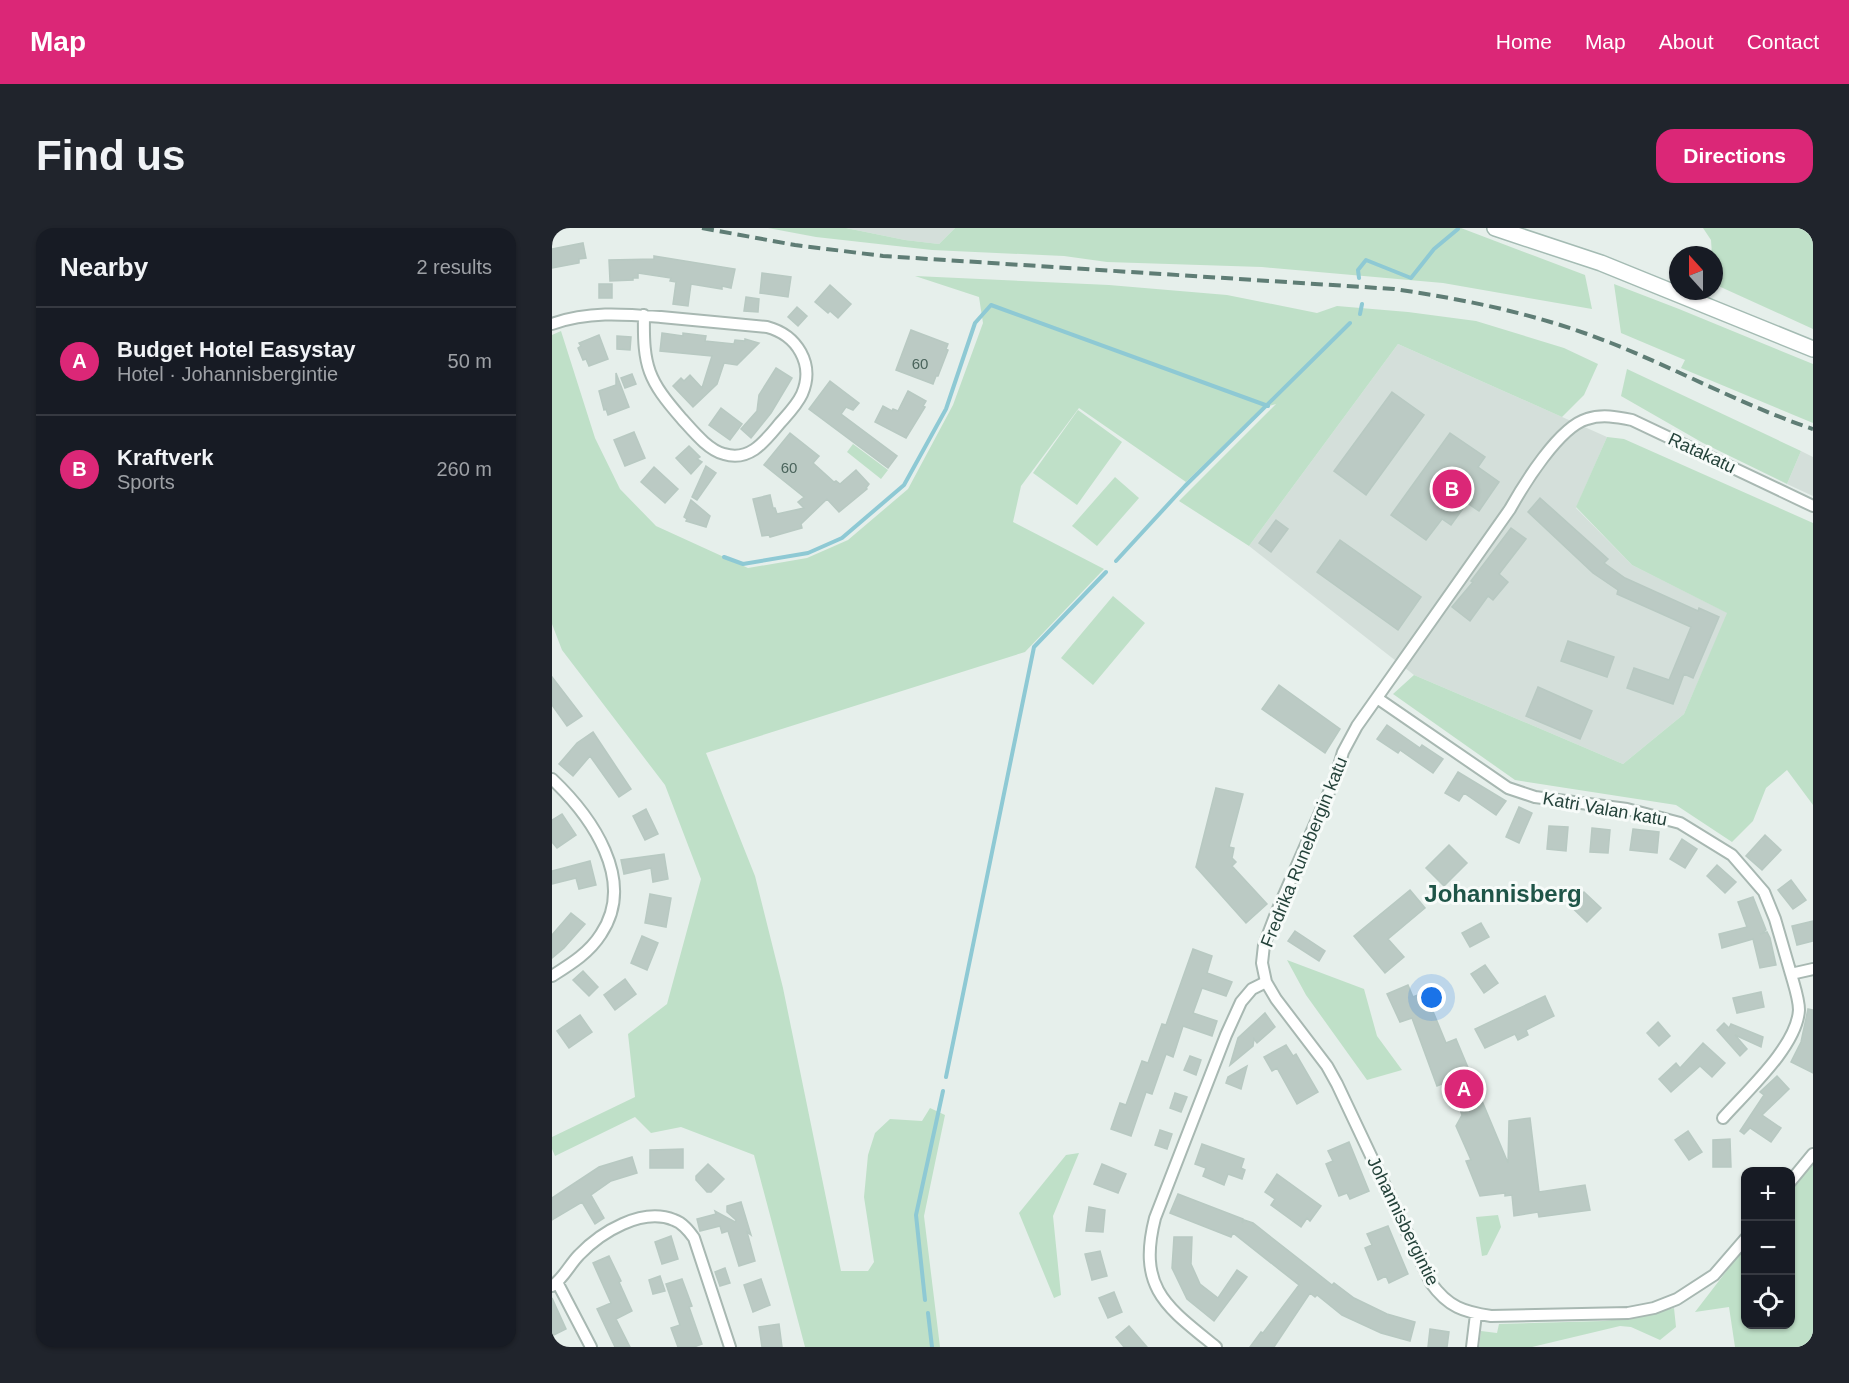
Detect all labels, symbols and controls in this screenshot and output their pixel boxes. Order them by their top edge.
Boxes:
text: Map [30,26,86,57]
text: Home [1496,30,1552,53]
text: Map [1585,30,1626,53]
text: About [1659,30,1714,53]
text: Contact [1747,30,1819,53]
button: Directions [1656,129,1813,183]
text: Find us [36,132,185,179]
north arrow [1669,246,1723,300]
text: Nearby [60,252,148,282]
text: 2 results [416,256,492,278]
text: Budget Hotel Easystay [117,337,355,362]
text: A [72,350,87,372]
text: 50 m [448,350,492,372]
house number: 60 [912,355,928,372]
text: Hotel · Johannisbergintie [117,363,338,385]
street label: Ratakatu [1665,429,1739,477]
text: Kraftverk [117,445,214,470]
text: B [72,458,87,480]
text: 260 m [436,458,492,480]
house number: 60 [781,459,797,476]
pin: B [1432,466,1472,512]
text: Sports [117,471,175,493]
street label: Fredrika Runebergin katu [1257,754,1351,950]
street label: Katri Valan katu [1541,788,1669,830]
district label: Johannisberg [1424,880,1582,907]
your location [1417,983,1446,1012]
pin: A [1444,1066,1484,1112]
street label: Johannisbergintie [1363,1153,1443,1289]
map controls [1741,1167,1795,1329]
button: + [1741,1167,1795,1221]
button: − [1741,1221,1795,1275]
button: locate [1741,1275,1795,1329]

